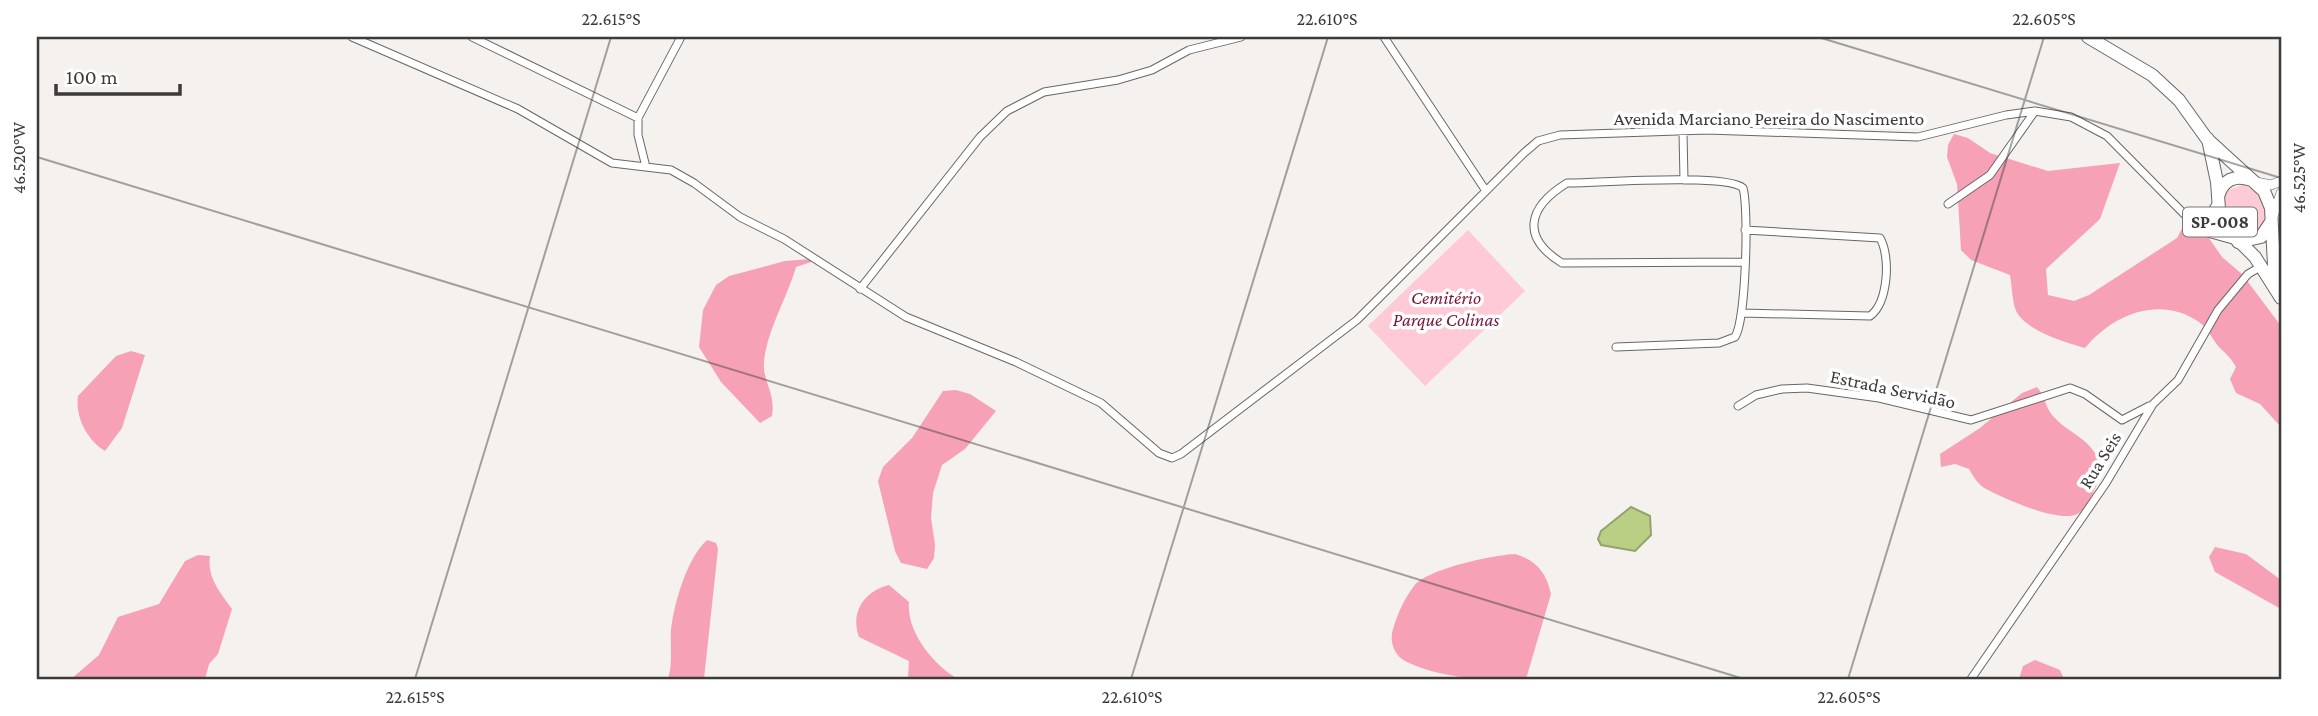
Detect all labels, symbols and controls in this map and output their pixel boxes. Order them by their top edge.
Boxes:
text: 22.615°S [581,9,641,29]
text: 22.610°S [1296,9,1358,29]
text: 22.605°S [2012,9,2076,29]
scale bar [56,52,180,96]
text: 100 m [66,65,118,89]
street label: Avenida Marciano Pereira do Nascimento [1614,108,1924,129]
text: 46.520°W [9,121,29,194]
text: 46.525°W [2289,142,2309,213]
road number: SP-008 [2183,208,2257,236]
park label: Cemitério Parque Colinas [1393,287,1499,330]
street label: Estrada Servidão [1828,365,1958,413]
street label: Rua Seis [2075,428,2125,492]
text: 22.615°S [385,687,445,707]
text: 22.610°S [1101,687,1163,707]
text: 22.605°S [1817,687,1881,707]

